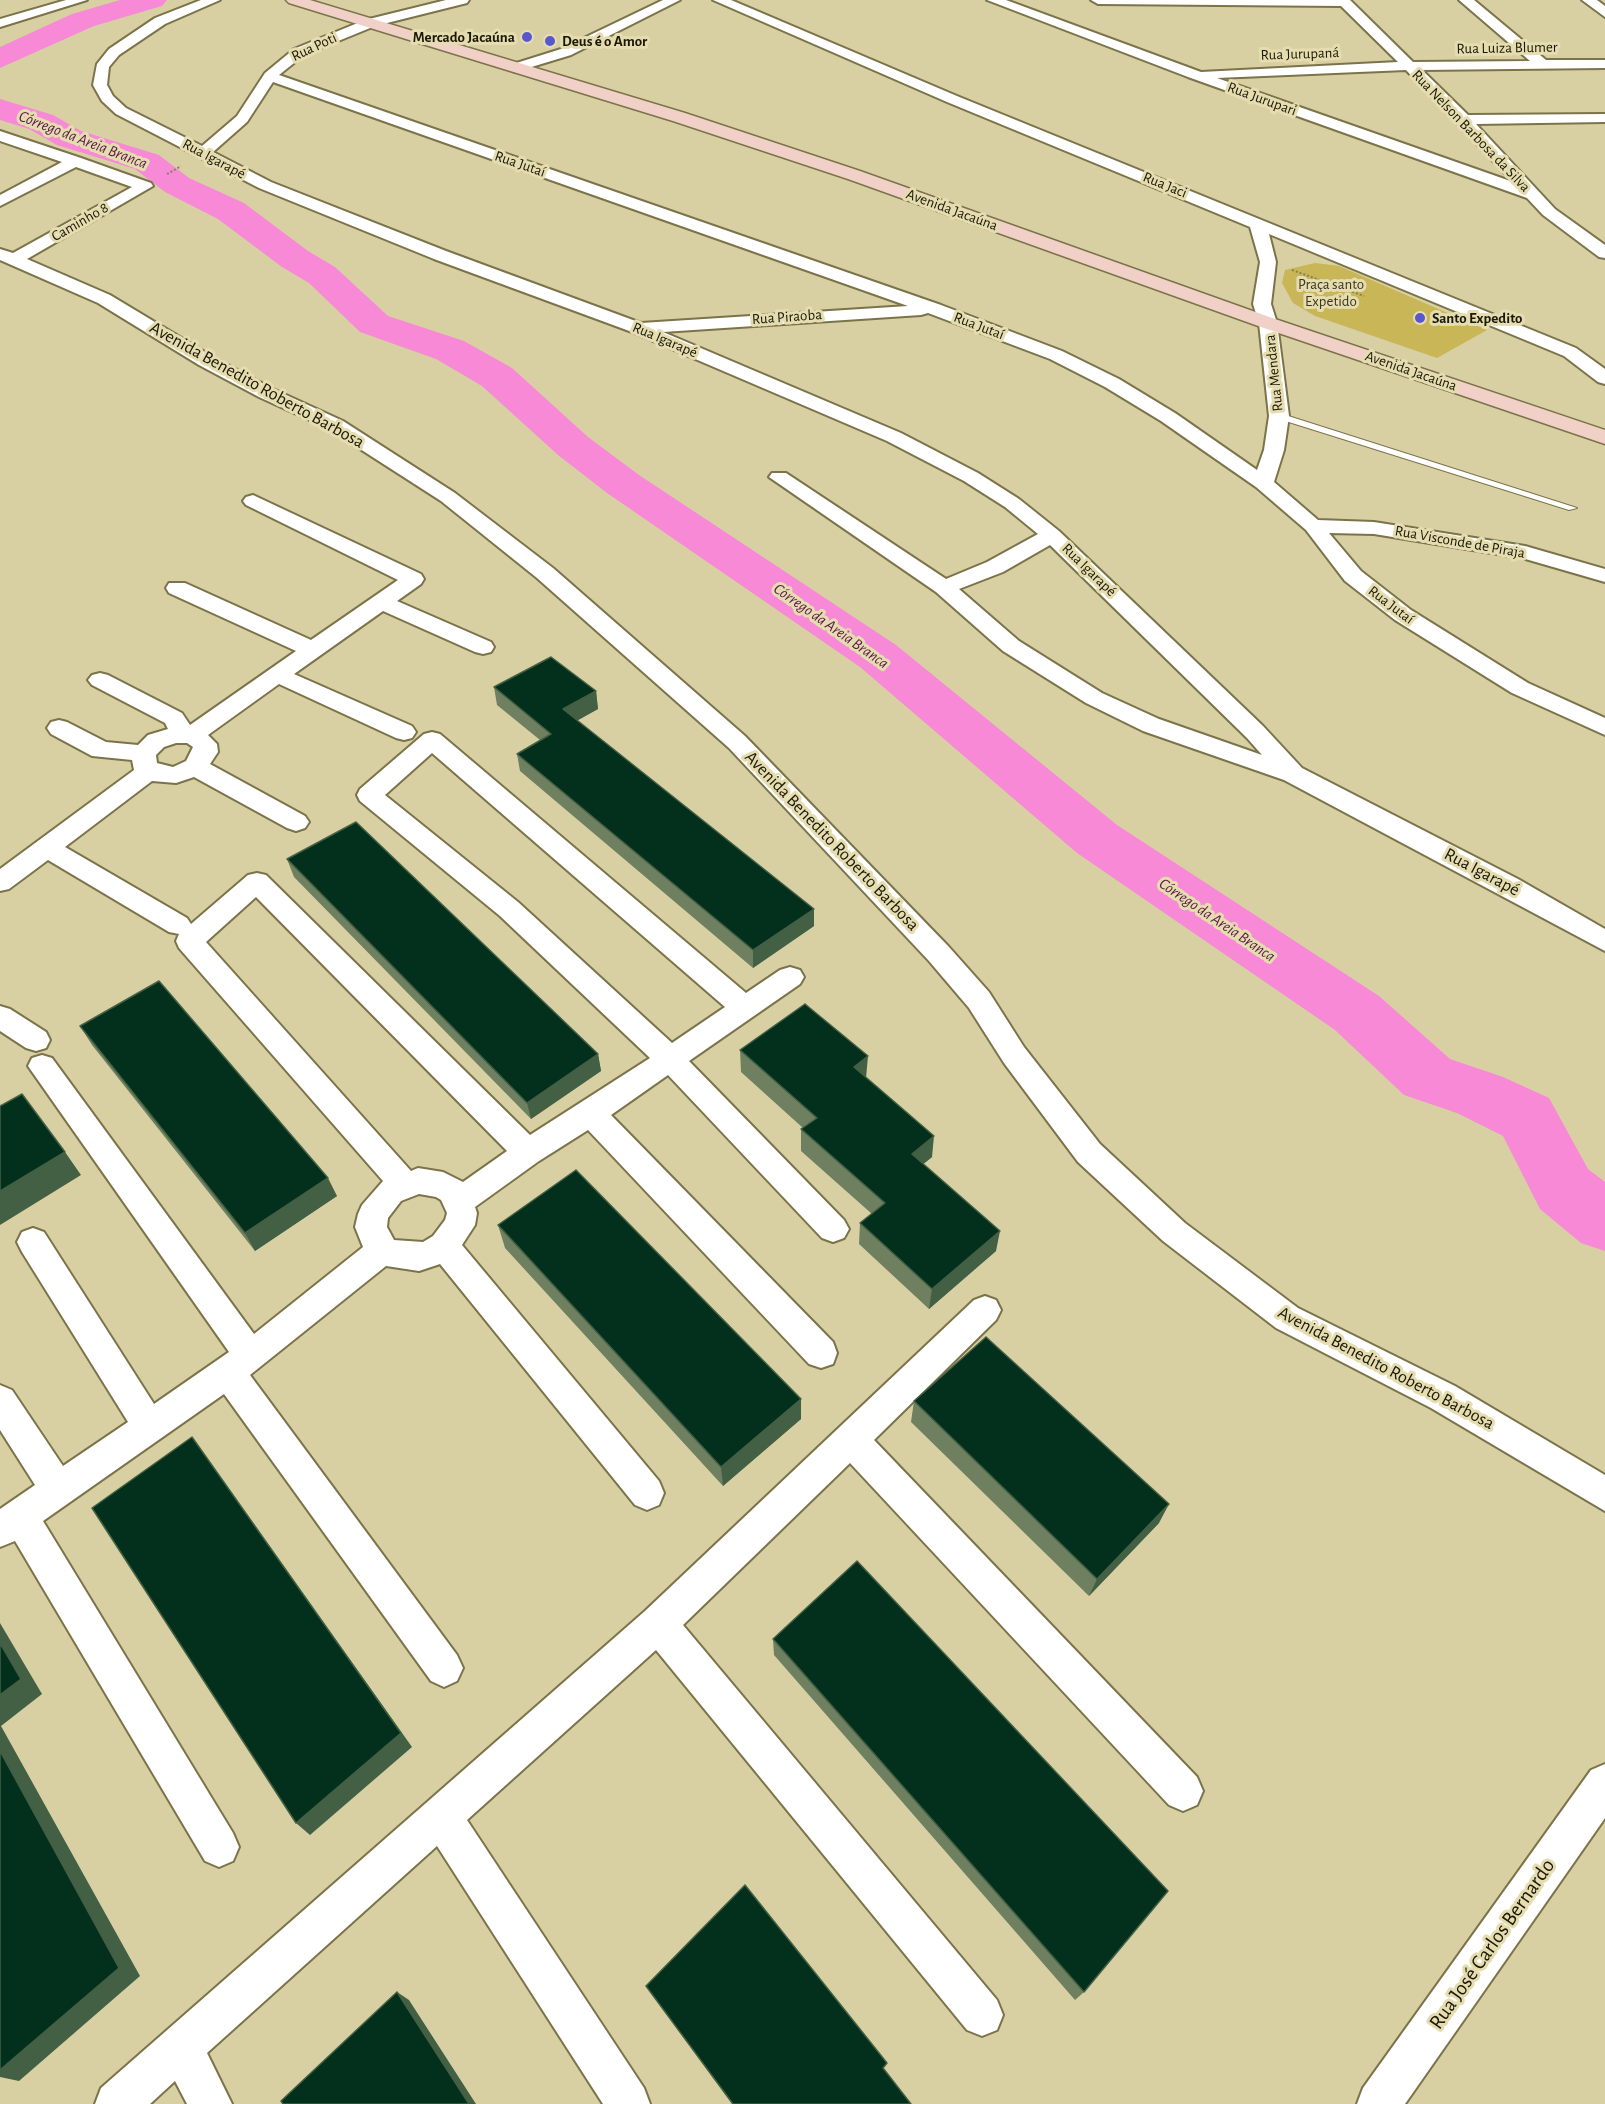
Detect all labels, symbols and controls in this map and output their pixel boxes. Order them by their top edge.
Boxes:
place label: Mercado Jacaúna [413,28,515,46]
street label: Rua Poti [288,29,340,65]
marker: Mercado Jacaúna [520,30,534,44]
place label: Deus é o Amor [562,32,647,50]
marker: Deus é o Amor [543,34,557,48]
street label: Rua Luiza Blumer [1456,38,1558,58]
street label: Rua Jurupaná [1260,44,1340,64]
street label: Rua Nelson Barbosa da Silva [1408,66,1534,196]
street label: Rua Jurupari [1225,78,1299,120]
water label: Córrego da Areia Branca [16,107,150,173]
street label: Rua Igarapé [179,135,249,183]
street label: Rua Jutaí [492,147,548,181]
street label: Rua Jaci [1140,168,1190,202]
street label: Avenida Jacaúna [904,185,1000,235]
street label: Caminho 8 [48,199,112,245]
park label: Praça santo Expetido [1298,275,1364,310]
street label: Rua Piraoba [751,306,823,328]
street label: Rua Jutaí [951,308,1007,344]
place label: Santo Expedito [1432,309,1523,327]
marker: Santo Expedito [1413,311,1427,325]
street label: Avenida Benedito Roberto Barbosa [146,317,368,453]
street label: Rua Igarapé [630,318,700,362]
street label: Rua Mendara [1261,334,1287,412]
street label: Avenida Jacaúna [1363,347,1459,395]
street label: Rua Visconde de Piraja [1394,522,1526,562]
street label: Rua Igarapé [1058,540,1120,600]
water label: Córrego da Areia Branca [770,579,892,673]
street label: Rua Jutaí [1365,582,1417,628]
street label: Avenida Benedito Roberto Barbosa [740,747,924,935]
street label: Rua Igarapé [1440,843,1524,901]
water label: Córrego da Areia Branca [1155,874,1279,966]
street label: Avenida Benedito Roberto Barbosa [1274,1302,1498,1434]
street label: Rua José Carlos Bernardo [1424,1854,1560,2034]

